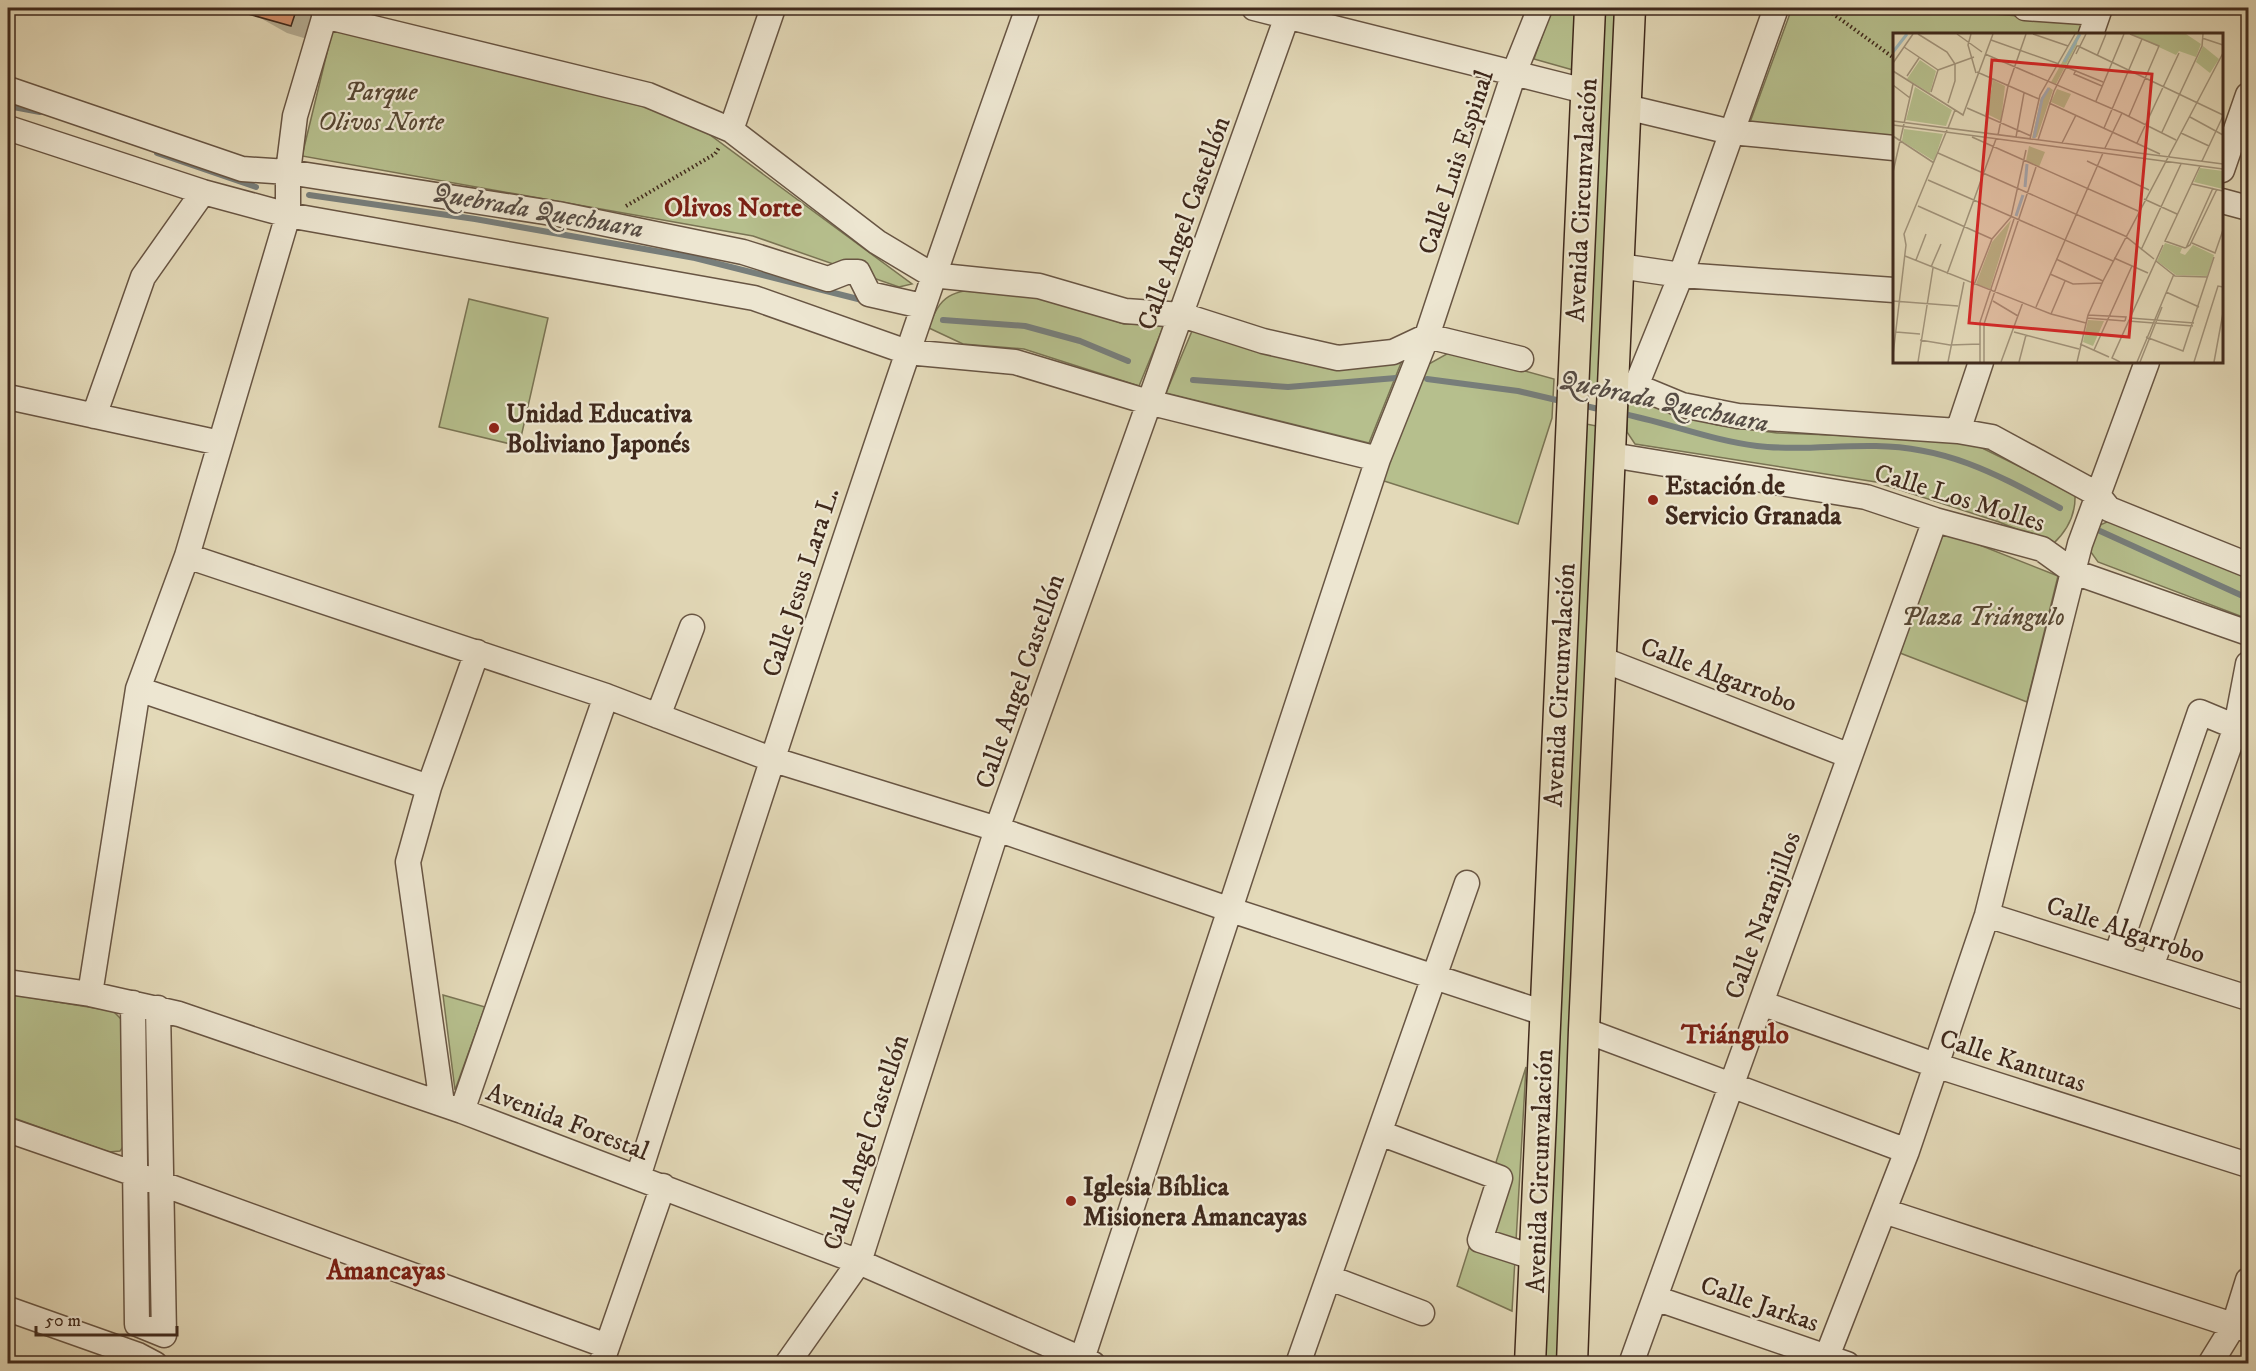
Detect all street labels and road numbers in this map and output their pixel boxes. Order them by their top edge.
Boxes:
street label: Calle Luis Espinal [1411,66,1502,259]
street label: Avenida Circunvalación [1560,77,1605,323]
street label: Calle Angel Castellón [1130,112,1239,335]
street label: Calle Los Molles [1870,457,2049,540]
street label: Calle Jesus Lara L. [755,484,848,681]
street label: Avenida Circunvalación [1538,562,1583,808]
street label: Calle Angel Castellón [968,569,1073,793]
street label: Calle Algarrobo [1635,630,1801,720]
street label: Calle Naranjillos [1718,827,1809,1004]
street label: Calle Algarrobo [2042,889,2209,972]
street label: Calle Kantutas [1935,1022,2090,1101]
street label: Calle Angel Castellón [816,1030,917,1255]
street label: Avenida Circunvalación [1520,1048,1561,1294]
street label: Avenida Forestal [481,1076,654,1169]
street label: Calle Jarkas [1696,1269,1823,1340]

